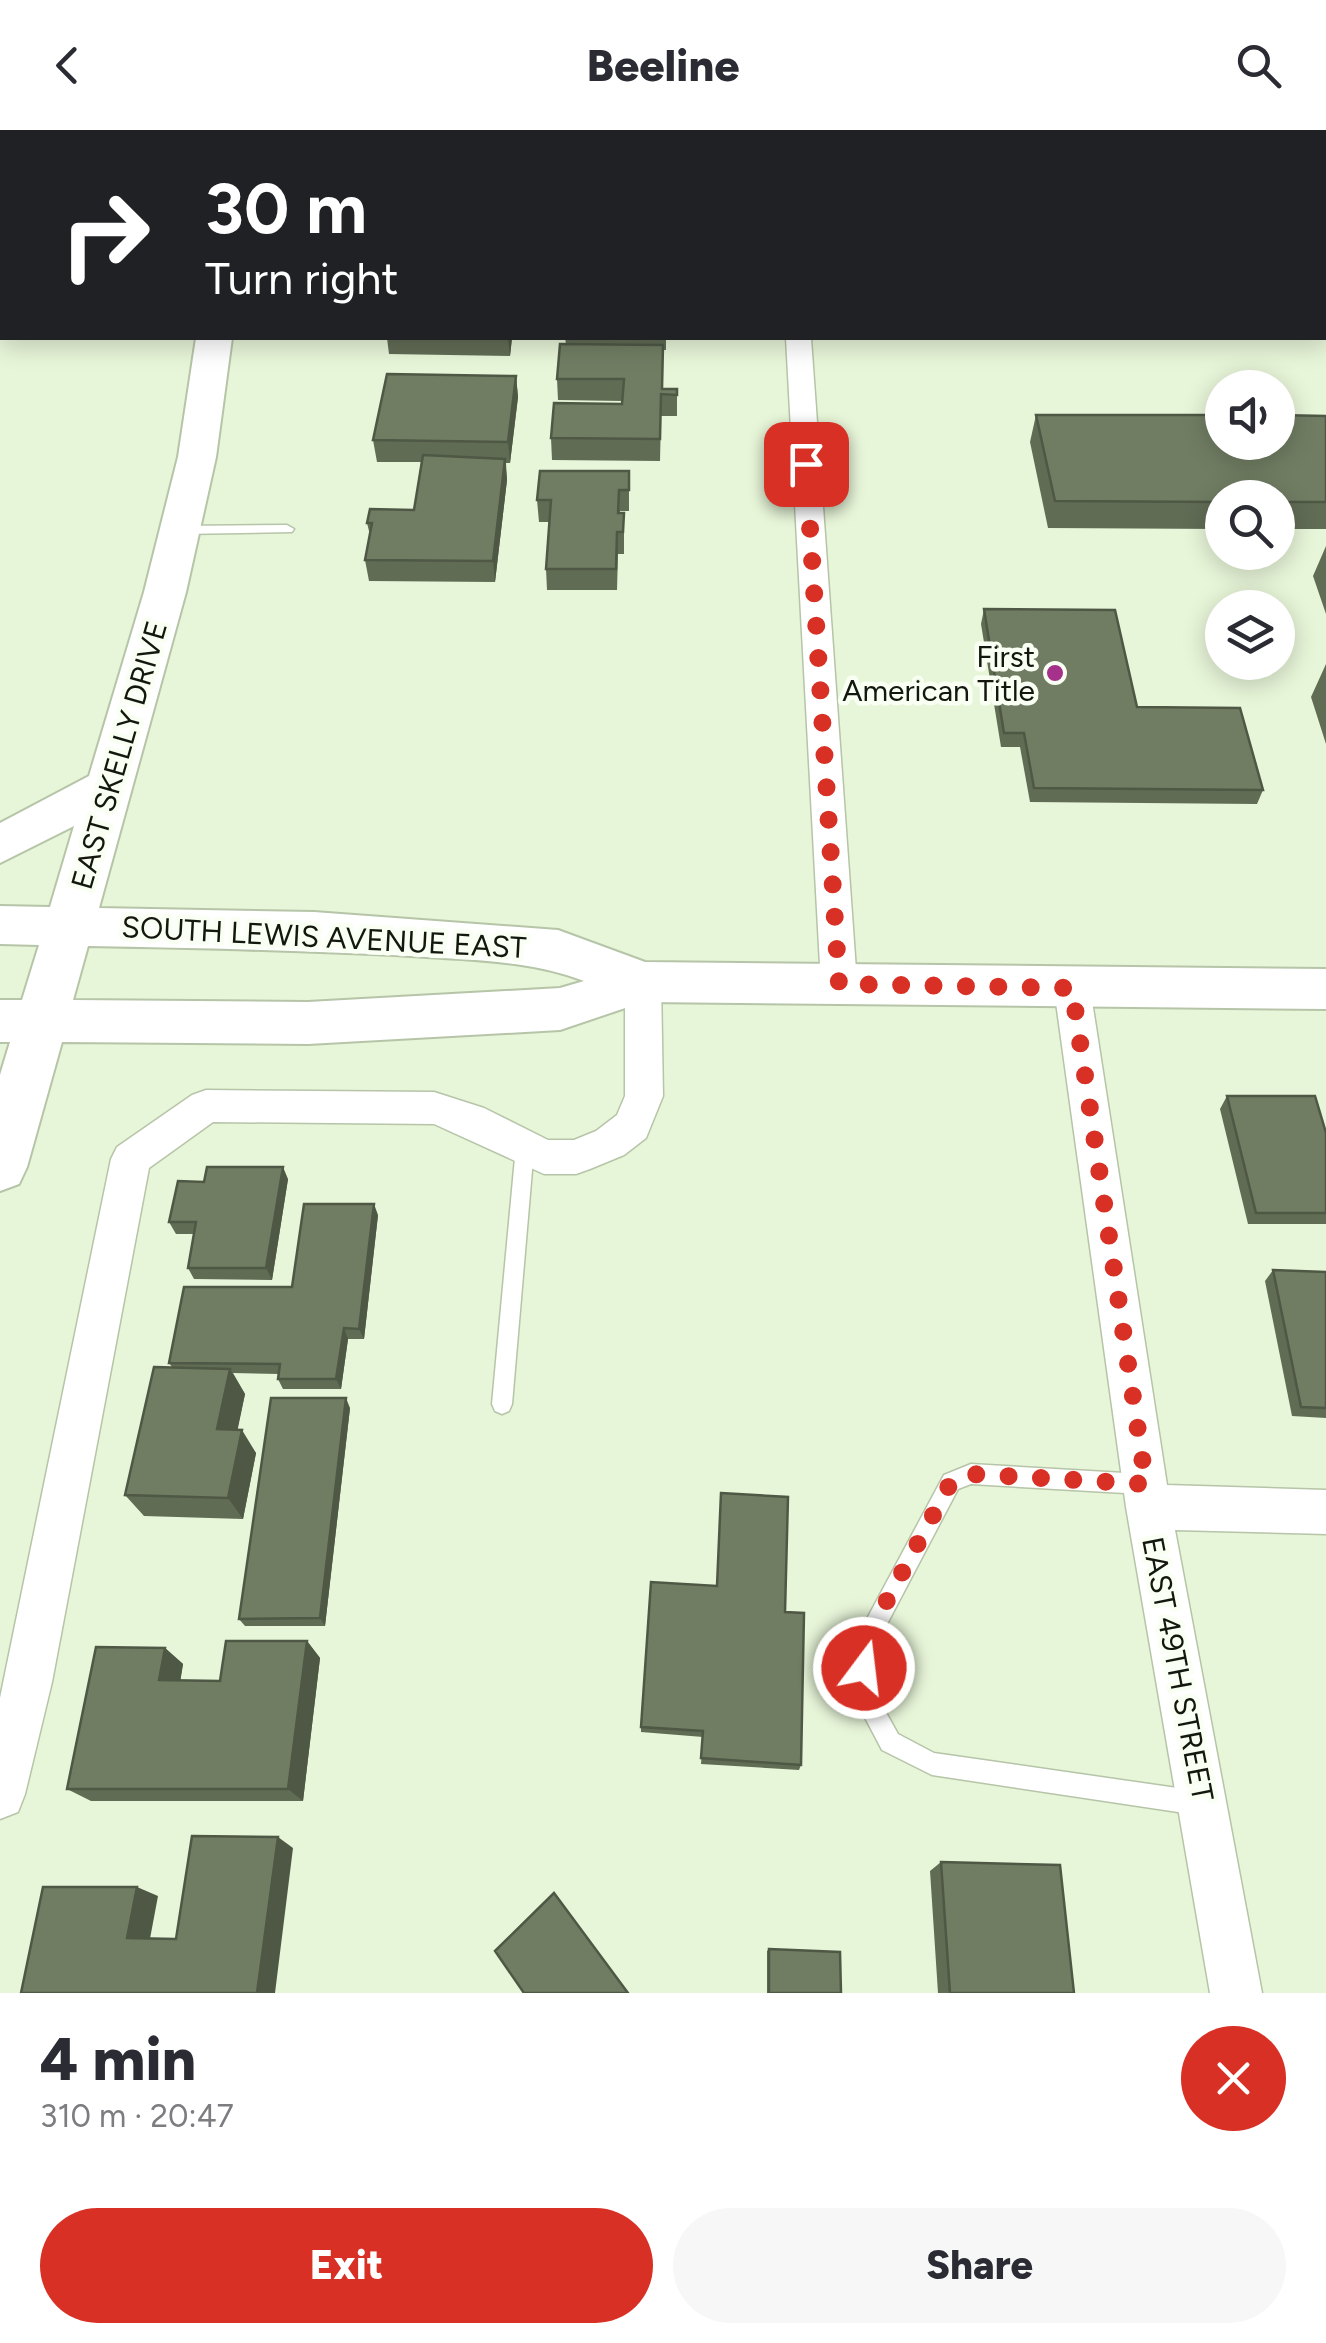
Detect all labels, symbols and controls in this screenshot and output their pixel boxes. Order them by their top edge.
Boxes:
icon: back [40,38,95,93]
text: Beeline [586,38,740,92]
icon: search [1231,38,1286,93]
text: 30 m [205,166,367,251]
icon: right [40,170,170,300]
text: Turn right [205,251,398,305]
map controls [1205,370,1295,680]
button: sound [1205,370,1295,460]
pin [764,422,849,507]
icon: arrive [779,437,834,492]
button: search [1205,480,1295,570]
button: layers [1205,590,1295,680]
street label: EAST SKELLY DRIVE [63,617,175,893]
place label: First American Title [842,638,1035,709]
marker: First American Title [1044,662,1066,684]
street label: SOUTH LEWIS AVENUE EAST [121,908,528,966]
street label: EAST 49TH STREET [1134,1534,1222,1805]
position arrow [812,1616,916,1720]
text: 4 min [40,2023,196,2095]
button: close [1181,2026,1286,2131]
text: 310 m · 20:47 [40,2097,234,2135]
button: Exit [40,2208,653,2323]
button: Share [673,2208,1286,2323]

